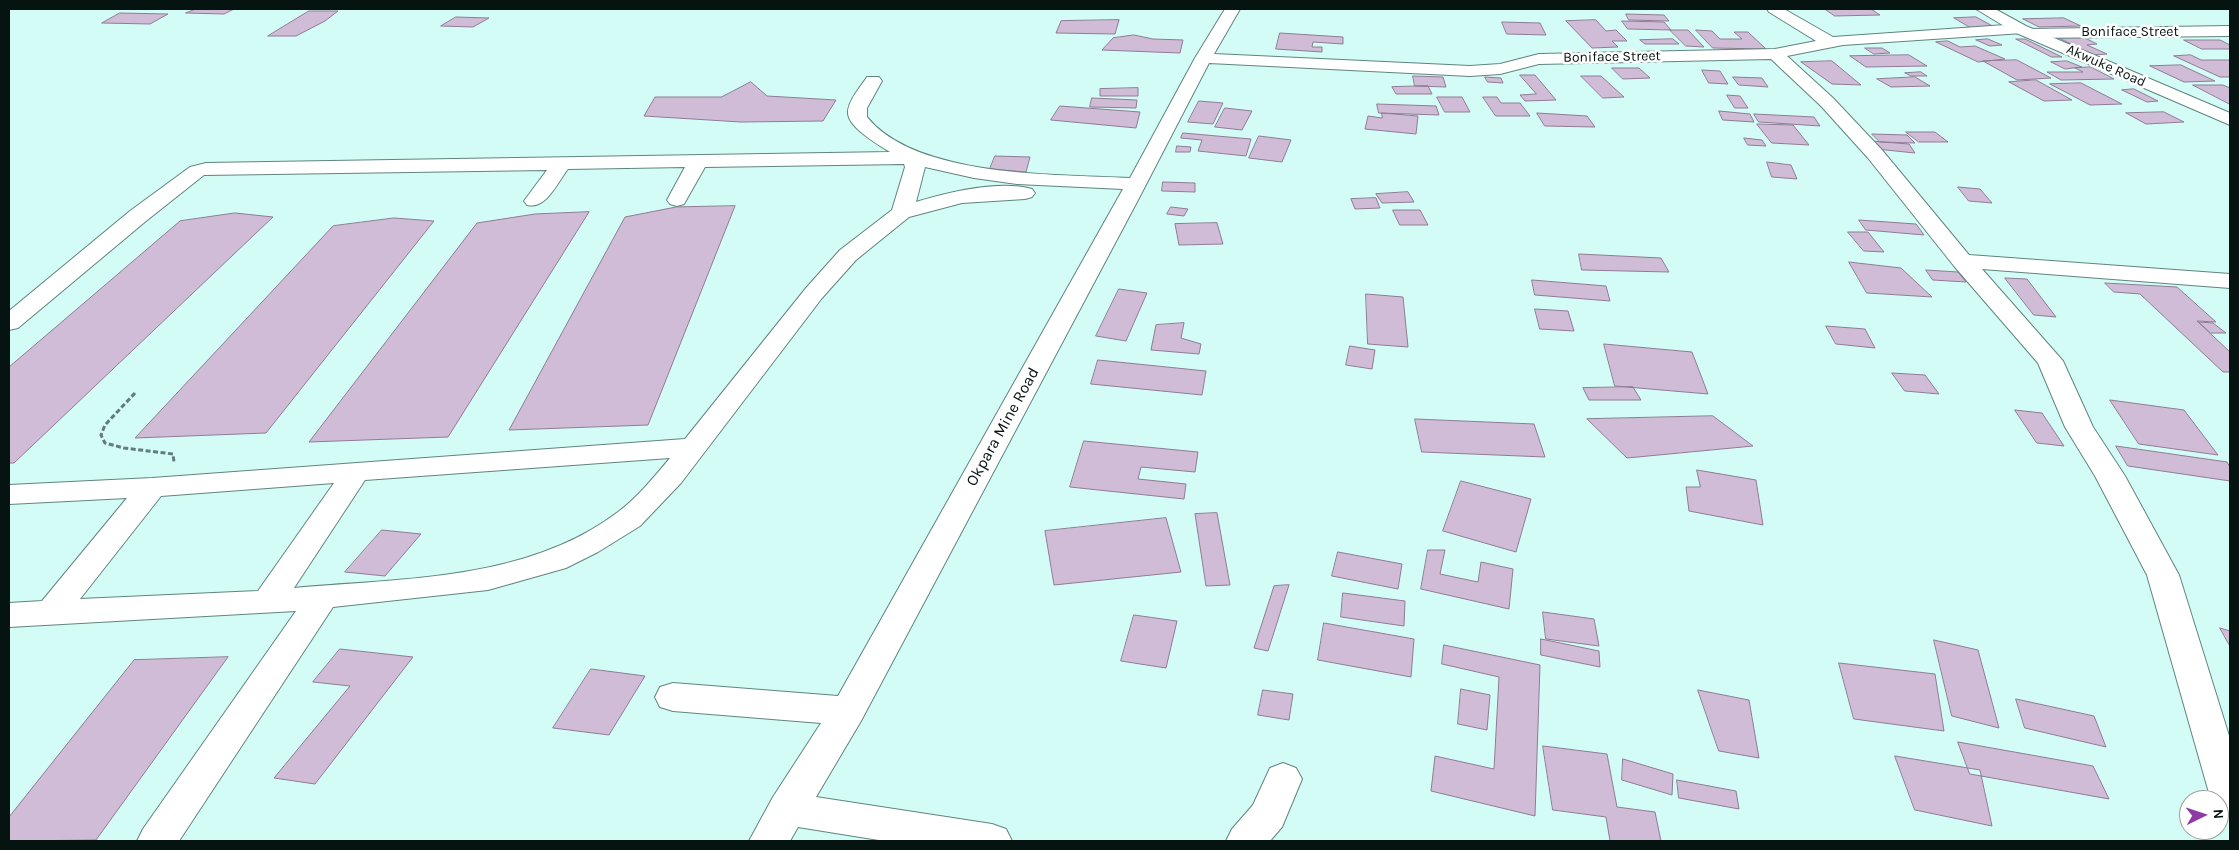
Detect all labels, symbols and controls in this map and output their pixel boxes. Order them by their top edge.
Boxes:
street label: Boniface Street [2081,24,2179,40]
street label: Akwuke Road [2064,41,2148,91]
street label: Boniface Street [1563,48,1661,66]
street label: Okpara Mine Road [962,364,1044,490]
north arrow [2179,790,2229,840]
text: N [2210,808,2227,820]

